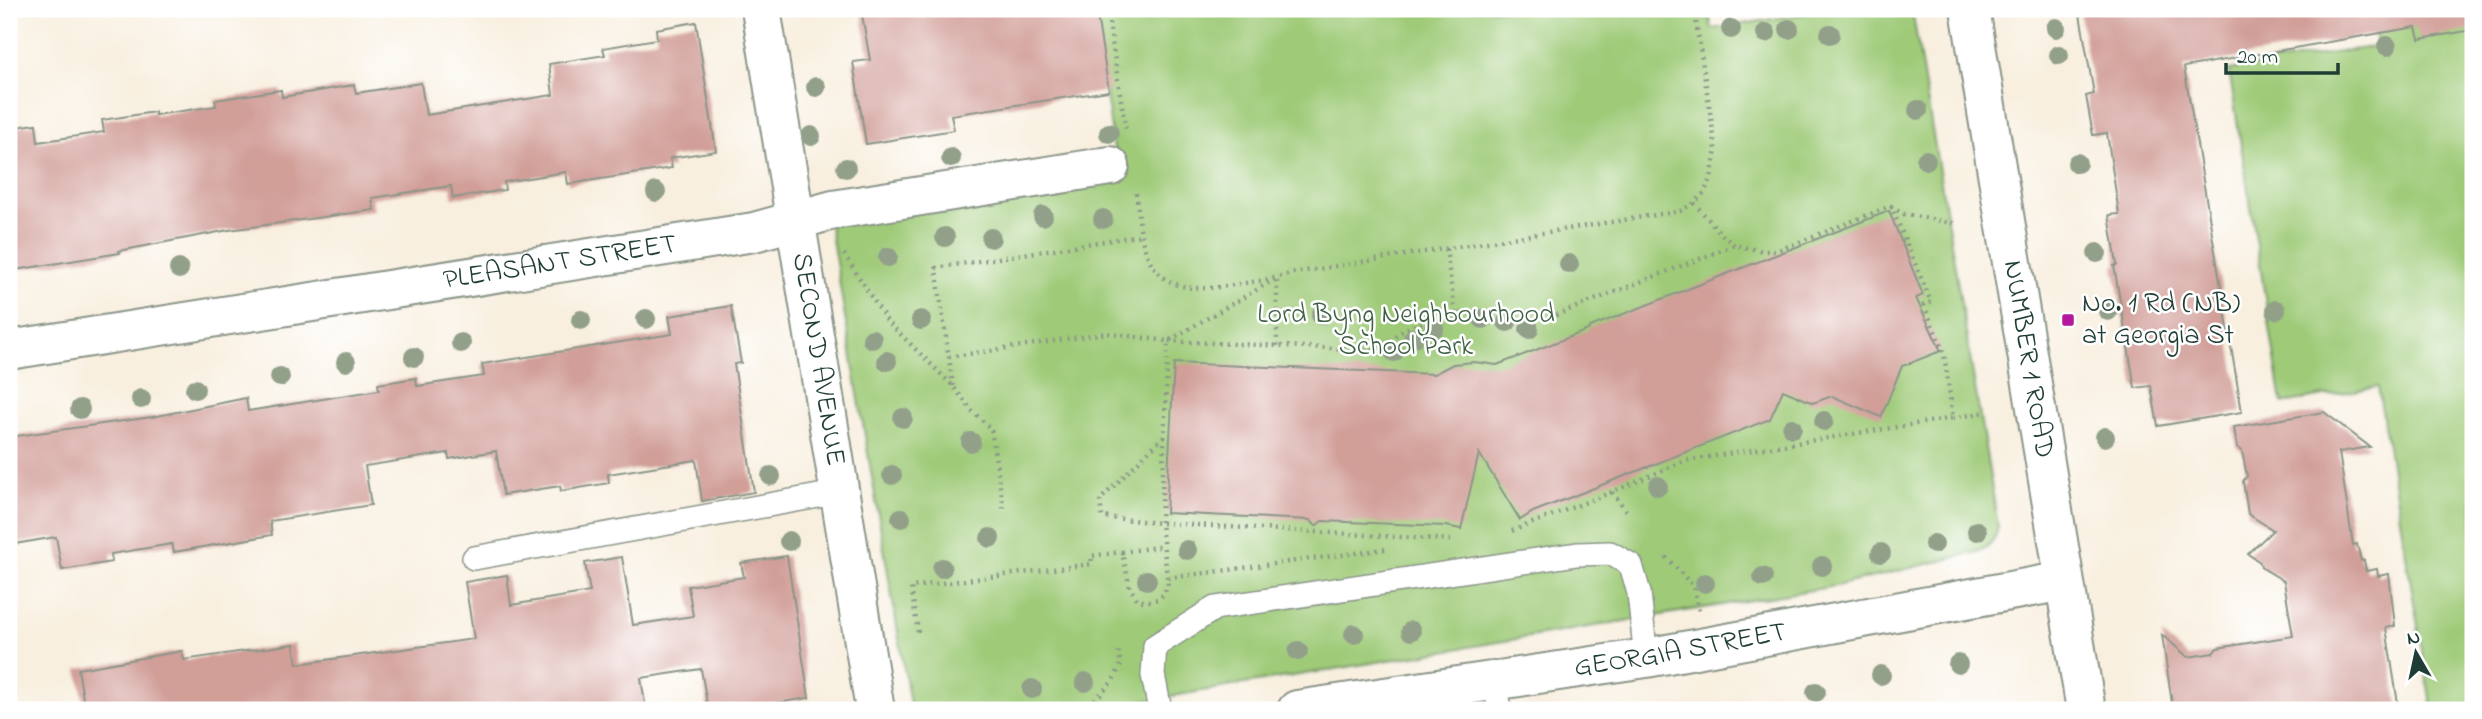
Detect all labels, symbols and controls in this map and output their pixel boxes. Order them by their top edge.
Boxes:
scale bar [2226,32,2338,76]
text: 20 m [2237,43,2278,73]
street label: PLEASANT STREET [440,224,680,301]
street label: SECOND AVENUE [780,250,856,469]
street label: NUMBER 1 ROAD [1991,257,2064,461]
place label: No. 1 Rd (NB) at Georgia St [2082,284,2240,357]
park label: Lord Byng Neighbourhood School Park [1257,295,1555,368]
marker: No. 1 Rd (NB) at Georgia St [2060,312,2076,328]
street label: GEORGIA STREET [1571,612,1790,689]
north arrow [2380,618,2450,688]
text: N [2405,624,2422,653]

